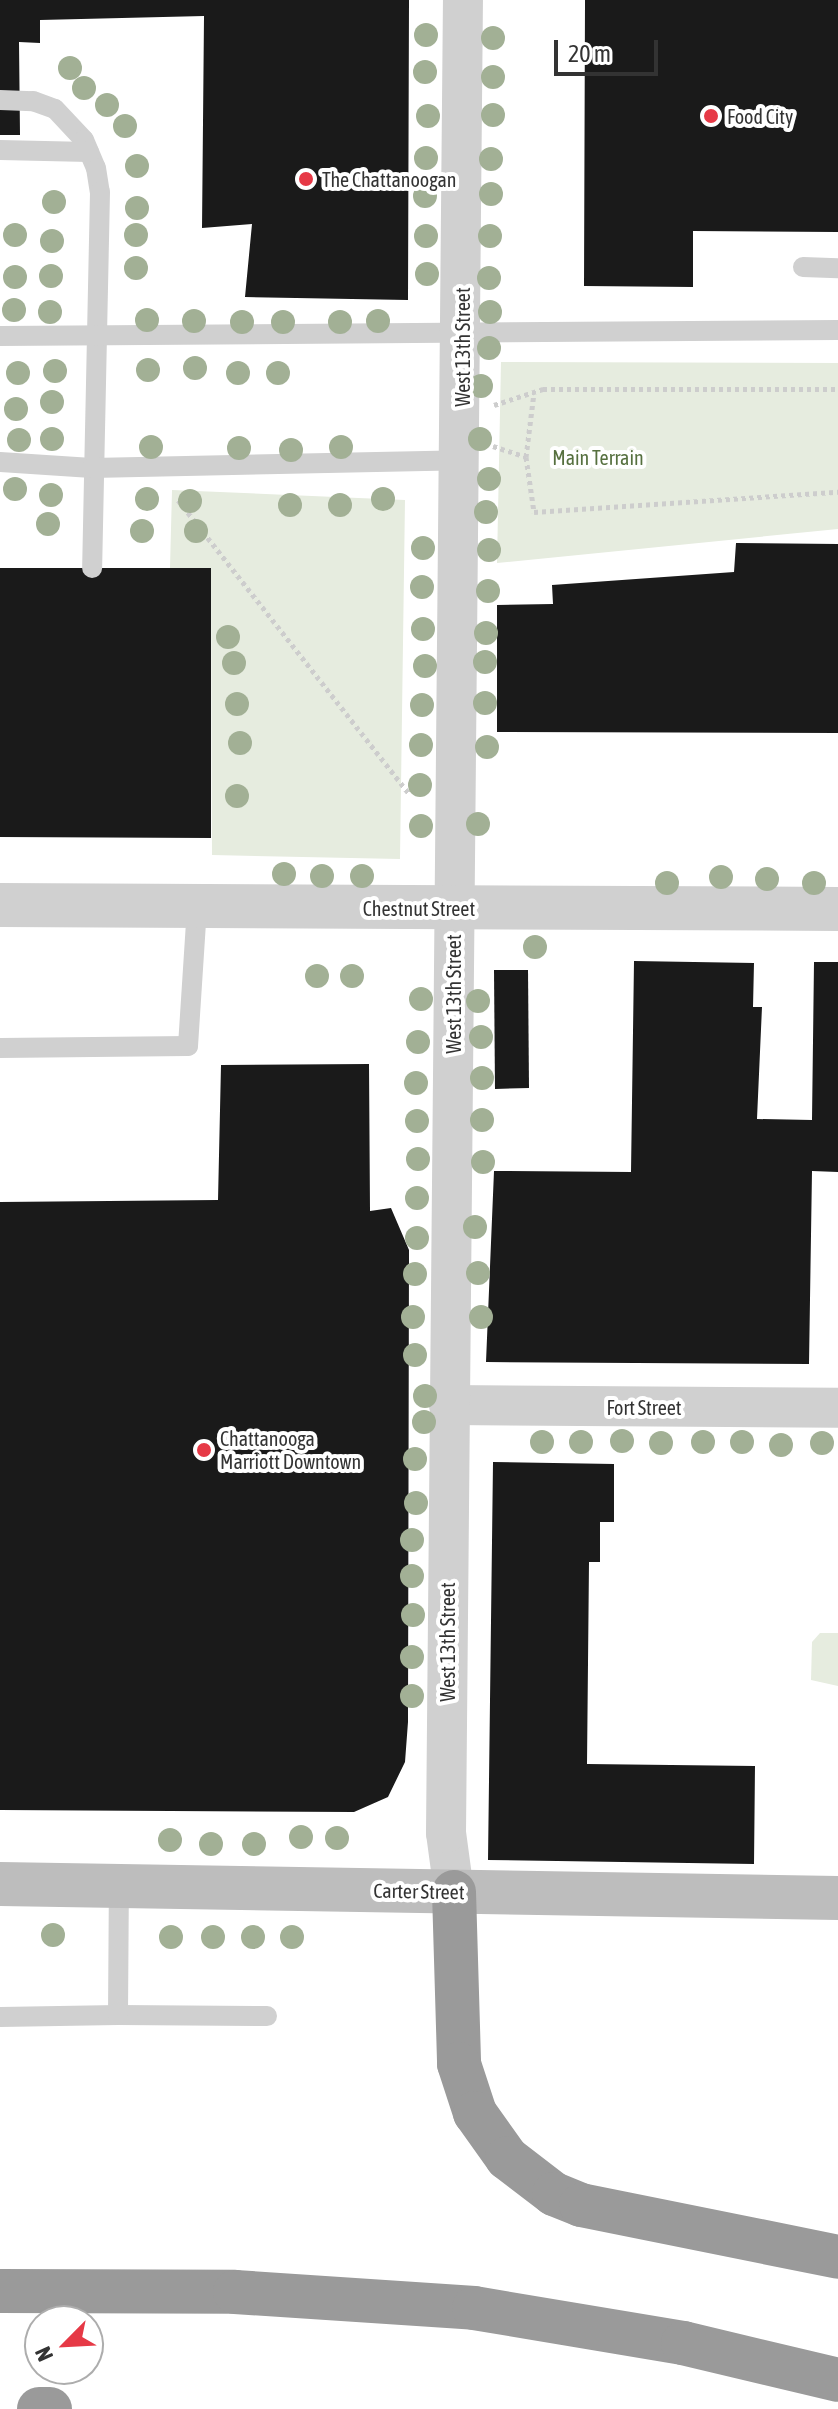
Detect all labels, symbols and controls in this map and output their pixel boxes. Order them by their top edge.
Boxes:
scale bar [558,24,662,74]
text: 20 m [568,40,611,67]
place label: Food City [727,104,793,128]
marker: Food City [702,107,720,125]
place label: The Chattanoogan [322,167,456,191]
marker: The Chattanoogan [297,170,315,188]
street label: West 13th Street [450,287,474,407]
park label: Main Terrain [552,445,644,469]
street label: Chestnut Street [363,896,475,920]
street label: West 13th Street [441,934,465,1054]
street label: Fort Street [606,1395,682,1419]
place label: Chattanooga Marriott Downtown [220,1426,361,1473]
marker: Chattanooga Marriott Downtown [195,1441,213,1459]
street label: West 13th Street [435,1582,459,1702]
street label: Carter Street [373,1878,465,1904]
north arrow [24,2305,104,2385]
text: N [29,2343,58,2365]

